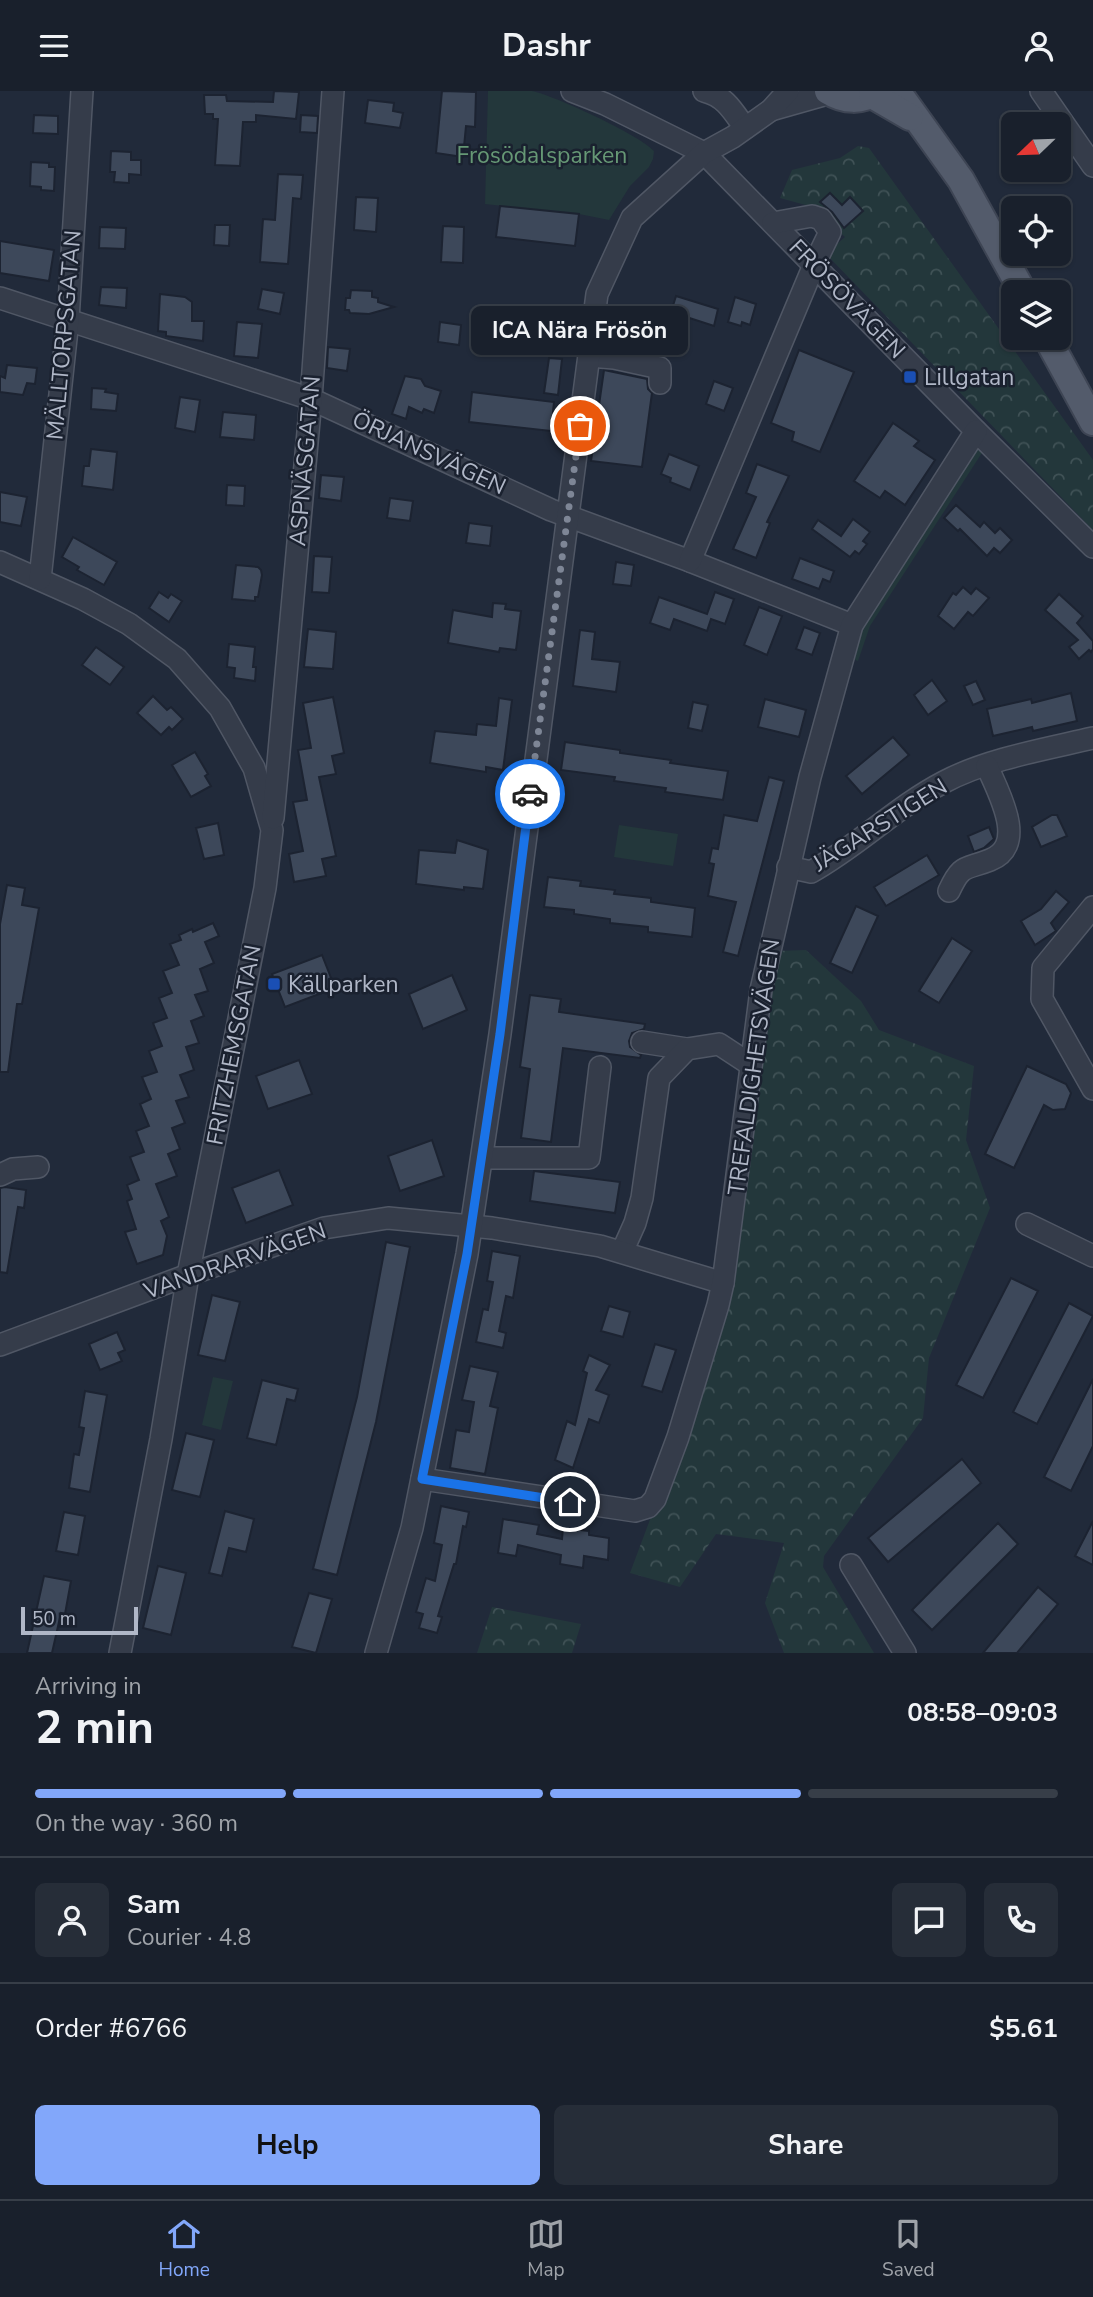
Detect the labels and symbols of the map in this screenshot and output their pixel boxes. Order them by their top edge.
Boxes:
north arrow [1001,112,1071,182]
park label: Frösödalsparken [457,140,627,171]
street label: MÄLLTORPSGATAN [39,229,89,441]
street label: FRÖSÖVÄGEN [782,232,912,366]
callout: ICA Nära Frösön [472,307,688,356]
place label: Lillgatan [924,362,1014,393]
marker: Lillgatan [902,369,918,385]
street label: ASPNÄSGATAN [282,375,328,547]
pin [550,396,610,456]
street label: ÖRJANSVÄGEN [347,404,511,502]
courier [495,759,565,829]
street label: JÄGARSTIGEN [806,771,953,879]
street label: TREFALDIGHETSVÄGEN [721,937,787,1197]
street label: FRITZHEMSGATAN [199,942,269,1148]
place label: Källparken [288,969,399,1000]
marker: Källparken [266,976,282,992]
street label: VANDRARVÄGEN [139,1215,330,1307]
pin [540,1472,600,1532]
scale bar [21,1604,138,1636]

